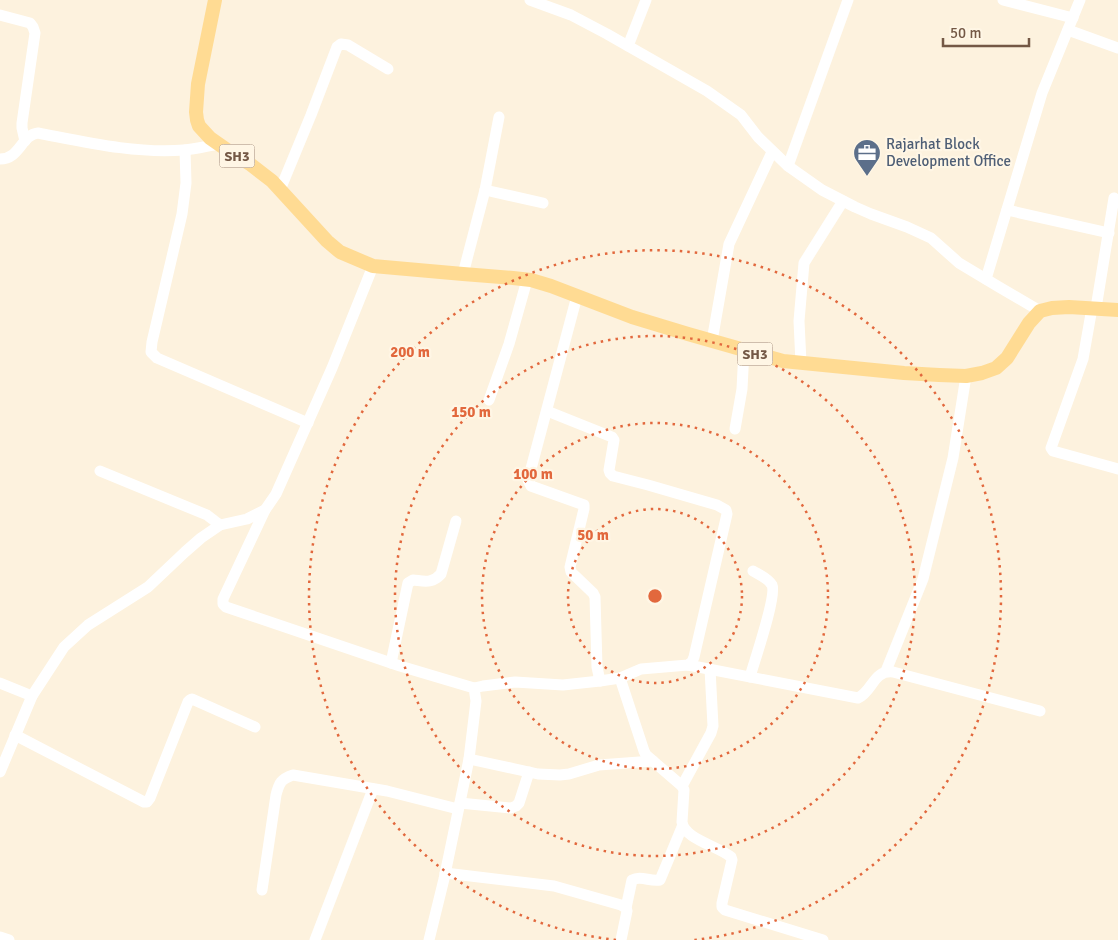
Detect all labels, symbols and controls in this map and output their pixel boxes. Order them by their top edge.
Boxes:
scale bar [943,15,1029,47]
text: 50 m [950,24,981,42]
place label: Rajarhat Block Development Office [886,135,1011,170]
office icon: Rajarhat Block Development Office [852,138,882,177]
road number: SH3 [220,144,254,168]
road number: SH3 [738,342,772,366]
text: 200 m [390,343,430,361]
text: 150 m [451,403,491,421]
text: 100 m [513,465,553,483]
text: 50 m [577,526,609,544]
centre of rings [646,587,664,605]

